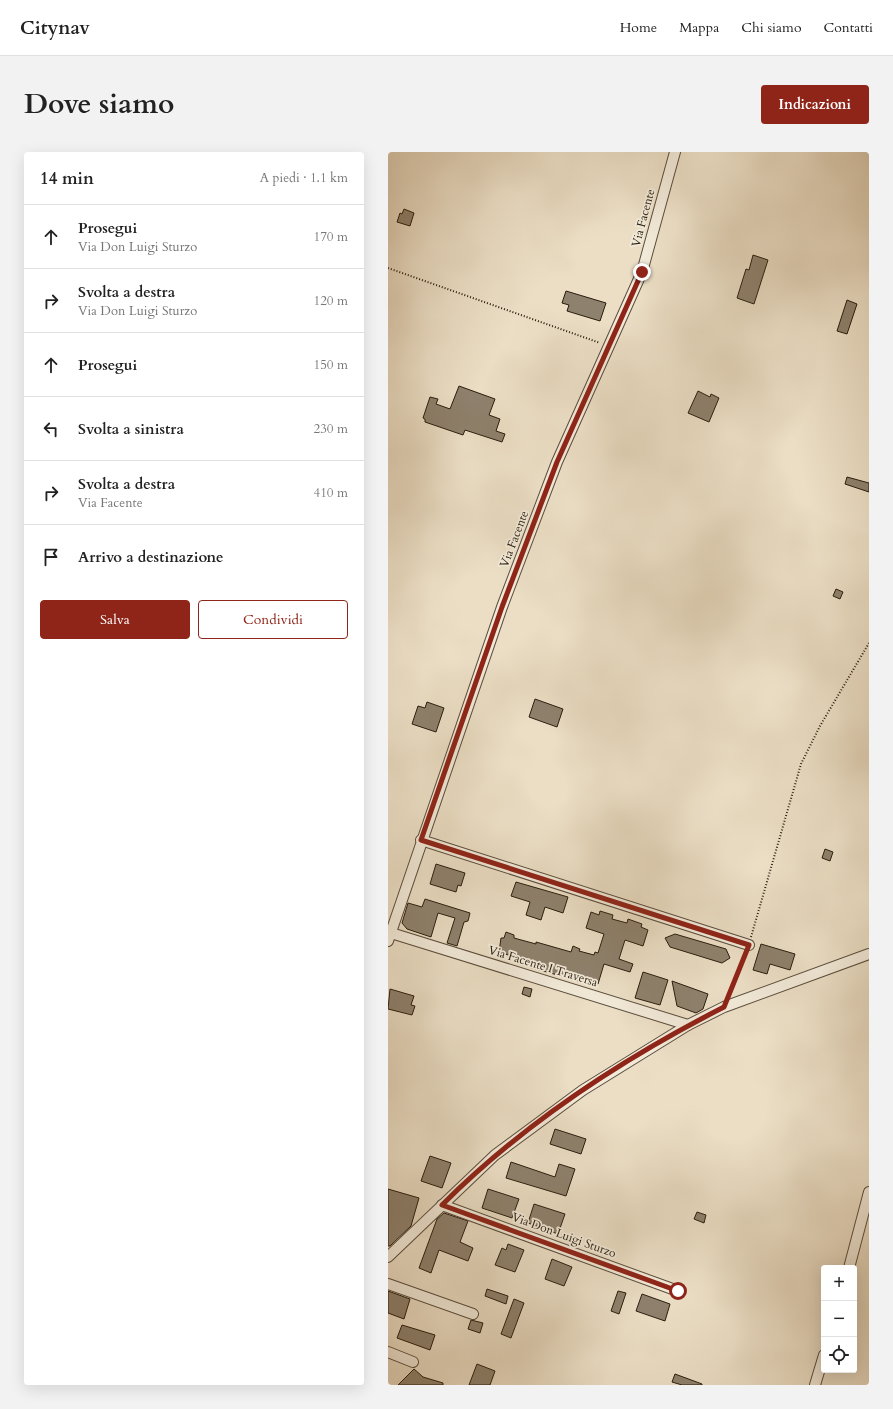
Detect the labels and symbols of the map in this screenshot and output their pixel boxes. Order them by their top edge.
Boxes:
street label: Via Facente [628,187,658,249]
route end [633,263,651,281]
street label: Via Facente [496,508,532,570]
street label: Via Facente I Traversa [486,942,600,990]
street label: Via Don Luigi Sturzo [510,1209,619,1262]
route start [669,1282,687,1300]

